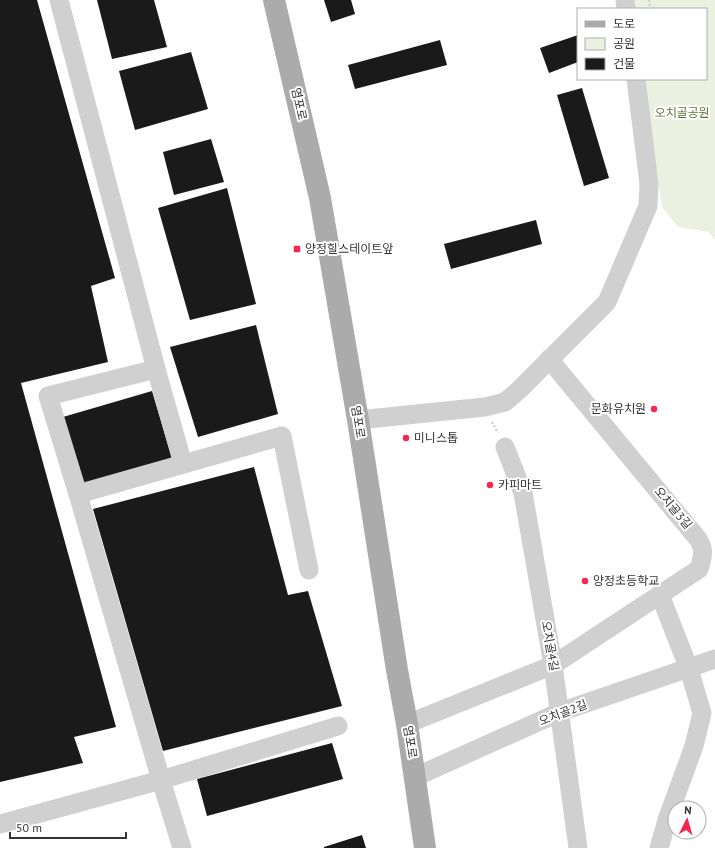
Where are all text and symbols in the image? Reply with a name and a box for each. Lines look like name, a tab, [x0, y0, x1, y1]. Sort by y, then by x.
legend	[577, 8, 707, 80]
text: 도로	[613, 16, 635, 31]
text: 공원	[613, 36, 635, 51]
text: 건물	[613, 56, 635, 71]
street label: 염포로	[288, 86, 311, 122]
park label: 오치골공원	[654, 105, 710, 120]
place label: 양정힐스테이트앞	[305, 241, 393, 256]
marker: 양정힐스테이트앞	[292, 244, 302, 254]
place label: 문화유치원	[591, 401, 646, 416]
street label: 염포로	[348, 404, 368, 439]
marker: 문화유치원	[649, 404, 659, 414]
place label: 미니스톱	[414, 430, 458, 445]
marker: 미니스톱	[401, 433, 411, 443]
place label: 카피마트	[498, 477, 542, 492]
marker: 카피마트	[485, 480, 495, 490]
street label: 오치골3길	[651, 483, 695, 532]
place label: 양정초등학교	[593, 573, 659, 588]
marker: 양정초등학교	[580, 576, 590, 586]
street label: 오치골4길	[539, 620, 562, 672]
street label: 오치골2길	[536, 696, 589, 729]
street label: 염포로	[400, 724, 420, 759]
north arrow	[667, 800, 707, 840]
text: N	[684, 803, 692, 817]
scale bar	[10, 814, 126, 840]
text: 50 m	[16, 820, 42, 835]

